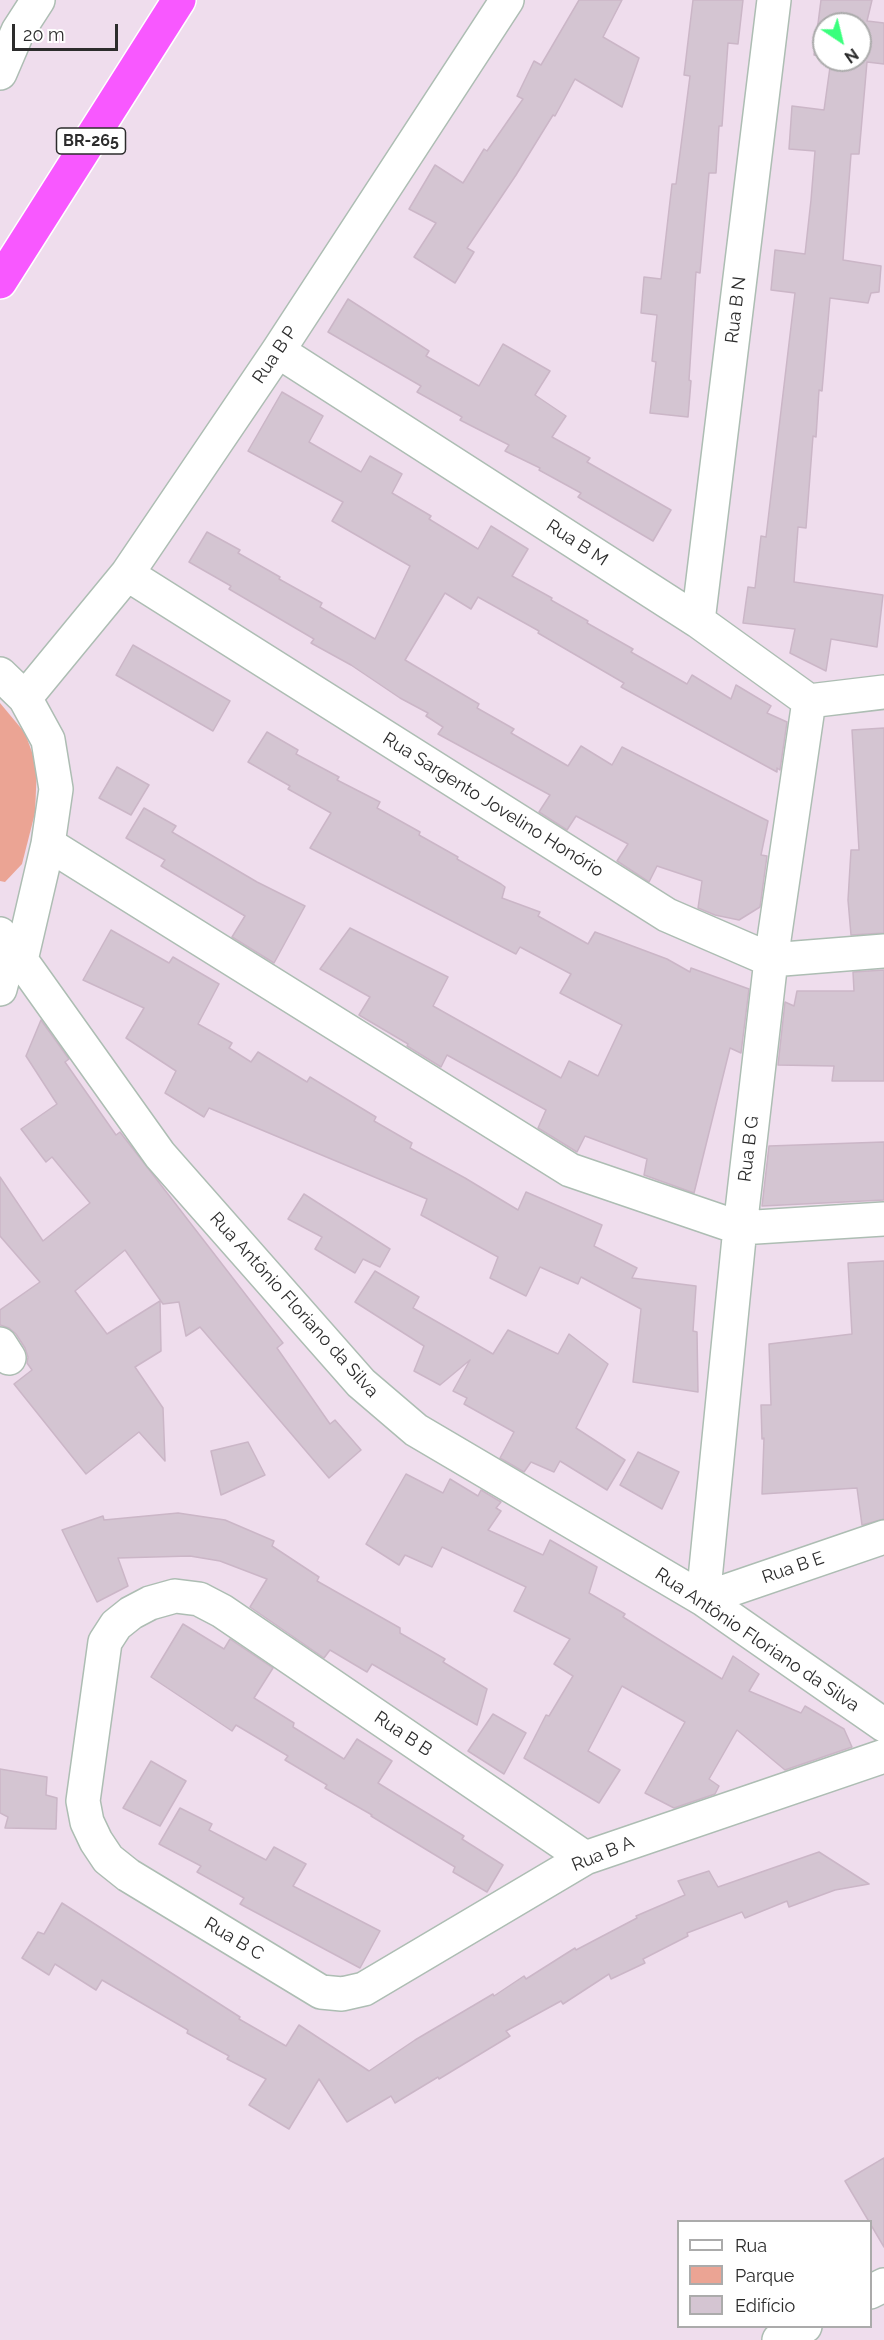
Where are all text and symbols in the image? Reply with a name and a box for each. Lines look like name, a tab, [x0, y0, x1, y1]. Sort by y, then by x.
scale bar	[15, 12, 122, 50]
north arrow	[812, 12, 872, 72]
text: 20 m	[23, 24, 65, 45]
text: N	[841, 44, 862, 67]
road number: BR-265	[56, 128, 125, 154]
street label: Rua B N	[721, 275, 751, 345]
street label: Rua B P	[248, 322, 302, 388]
street label: Rua B M	[542, 515, 612, 571]
street label: Rua Sargento Jovelino Honório	[379, 728, 607, 882]
street label: Rua B G	[734, 1115, 764, 1183]
street label: Rua Antônio Floriano da Silva	[205, 1208, 383, 1402]
street label: Rua B E	[759, 1547, 827, 1589]
street label: Rua Antônio Floriano da Silva	[651, 1563, 863, 1717]
street label: Rua B B	[370, 1707, 436, 1761]
street label: Rua B A	[569, 1832, 637, 1876]
street label: Rua B C	[200, 1913, 268, 1965]
legend	[677, 2220, 872, 2328]
text: Rua	[735, 2235, 767, 2256]
text: Parque	[735, 2265, 794, 2286]
text: Edifício	[735, 2295, 795, 2316]

